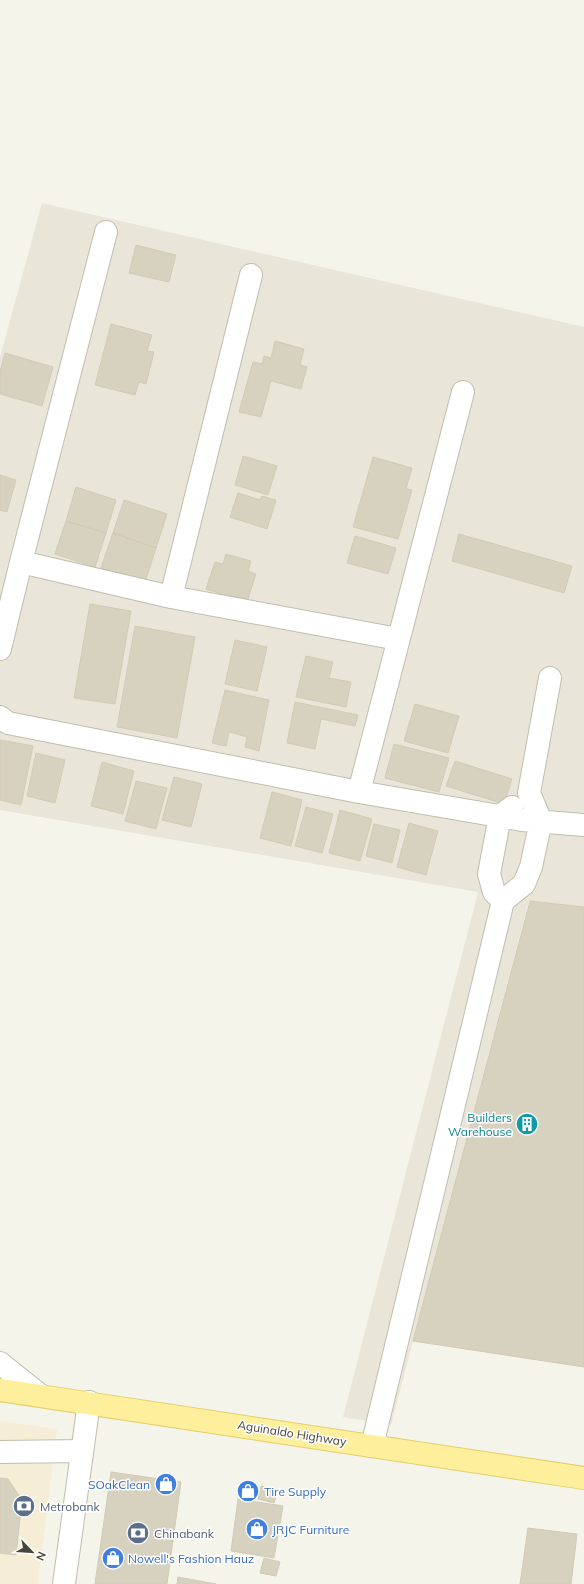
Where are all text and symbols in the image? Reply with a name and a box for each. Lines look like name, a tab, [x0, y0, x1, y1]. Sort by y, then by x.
place label: Builders Warehouse	[448, 1110, 512, 1139]
building icon: Builders Warehouse	[514, 1111, 540, 1137]
street label: Aguinaldo Highway	[236, 1417, 348, 1449]
shop icon: SOakClean	[153, 1471, 179, 1497]
place label: SOakClean	[88, 1477, 150, 1492]
shop icon: Tire Supply	[235, 1478, 261, 1504]
place label: Tire Supply	[264, 1484, 327, 1499]
bank icon: Metrobank	[11, 1493, 37, 1519]
place label: Metrobank	[40, 1499, 101, 1514]
shop icon: JRJC Furniture	[244, 1516, 270, 1542]
bank icon: Chinabank	[125, 1520, 151, 1546]
place label: JRJC Furniture	[272, 1522, 349, 1537]
place label: Chinabank	[154, 1526, 215, 1541]
north arrow	[12, 1532, 52, 1572]
shop icon: Nowell's Fashion Hauz	[100, 1545, 126, 1571]
text: N	[33, 1550, 49, 1563]
place label: Nowell's Fashion Hauz	[128, 1551, 254, 1566]

